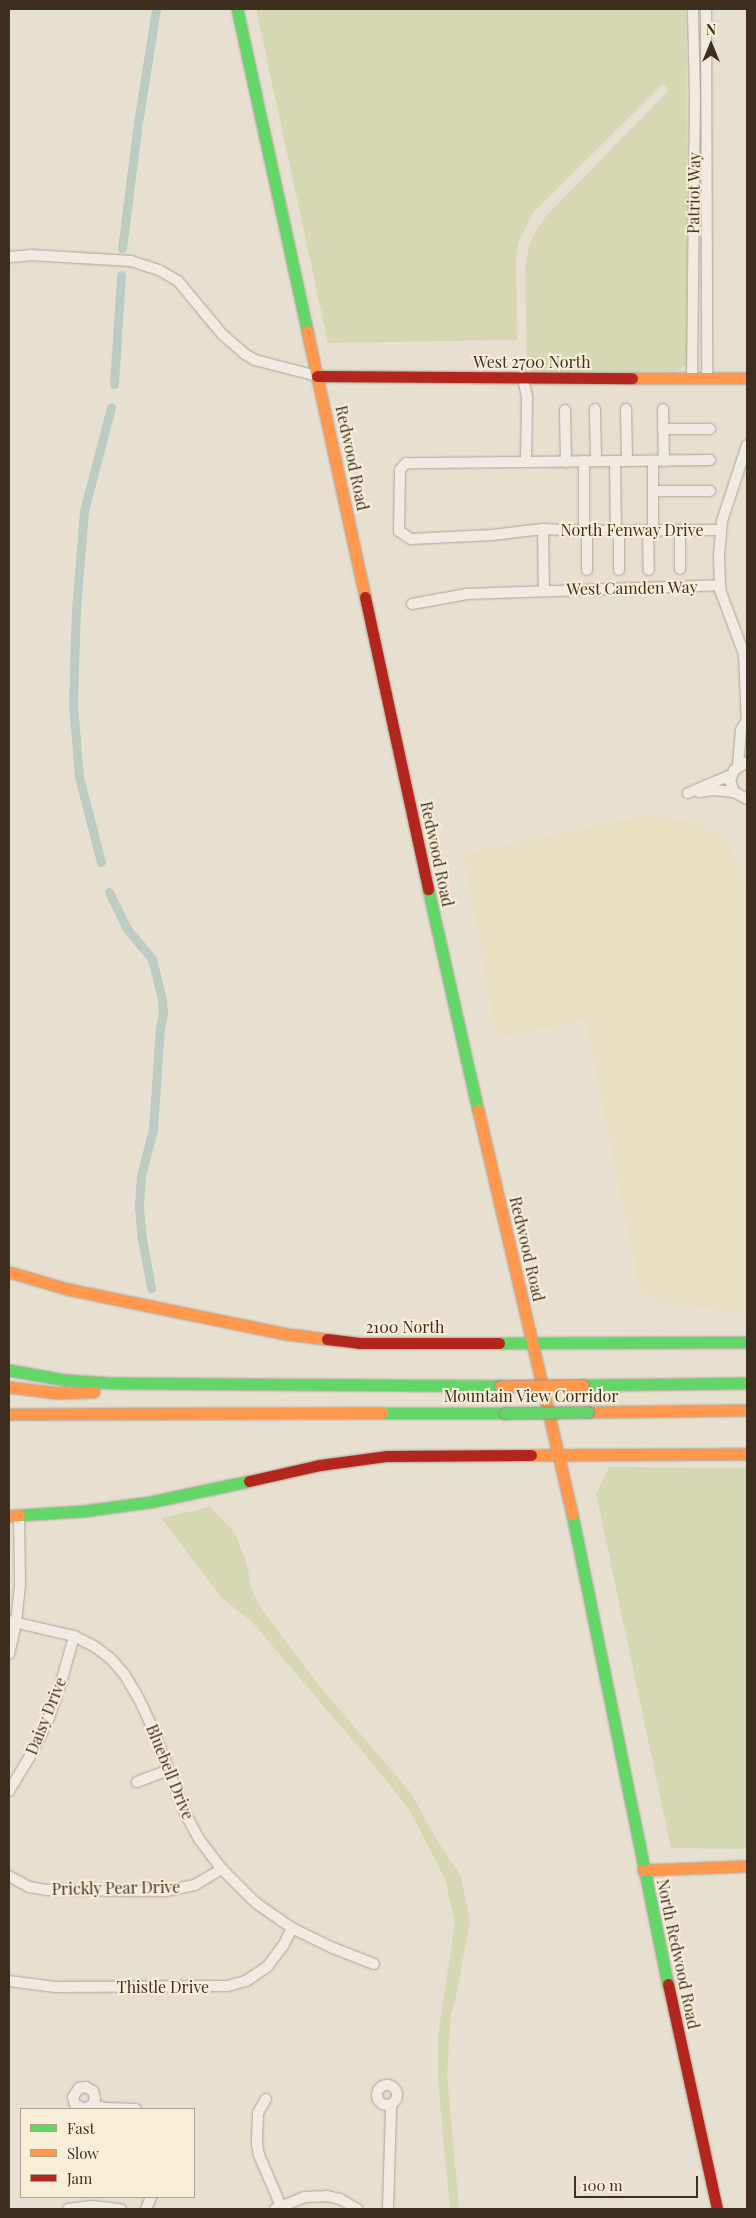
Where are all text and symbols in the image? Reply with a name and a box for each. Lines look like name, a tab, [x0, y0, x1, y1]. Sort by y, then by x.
north arrow	[686, 20, 736, 70]
text: N	[706, 20, 716, 39]
street label: Patriot Way	[684, 151, 704, 235]
street label: West 2700 North	[473, 352, 591, 372]
street label: Redwood Road	[331, 404, 373, 512]
street label: North Fenway Drive	[560, 520, 704, 540]
street label: West Camden Way	[566, 577, 698, 599]
street label: Redwood Road	[416, 800, 458, 908]
street label: Redwood Road	[506, 1195, 548, 1303]
street label: 2100 North	[366, 1317, 444, 1337]
street label: Mountain View Corridor	[443, 1386, 619, 1406]
street label: Daisy Drive	[22, 1674, 70, 1758]
street label: Bluebell Drive	[142, 1721, 198, 1823]
street label: Prickly Pear Drive	[51, 1877, 181, 1899]
street label: North Redwood Road	[653, 1877, 703, 2031]
street label: Thistle Drive	[117, 1977, 209, 1997]
legend	[20, 2108, 195, 2198]
text: Fast	[67, 2118, 95, 2138]
text: Slow	[67, 2143, 99, 2163]
scale bar	[576, 2166, 700, 2198]
text: Jam	[67, 2168, 92, 2188]
text: 100 m	[582, 2175, 623, 2195]

